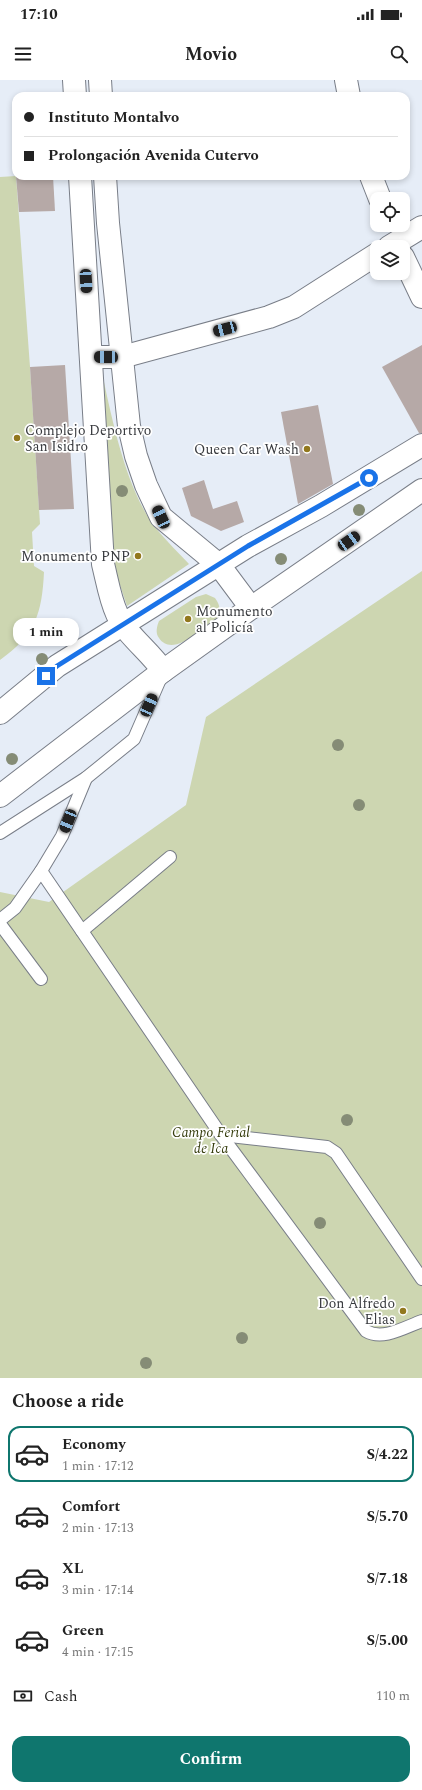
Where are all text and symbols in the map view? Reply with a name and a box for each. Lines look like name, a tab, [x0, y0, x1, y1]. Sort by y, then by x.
text: 17:10	[20, 3, 58, 26]
text: Movio	[185, 41, 237, 68]
icon: menu	[12, 43, 34, 65]
icon: search	[388, 43, 410, 65]
text: Instituto Montalvo	[48, 106, 179, 129]
text: Prolongación Avenida Cutervo	[48, 144, 259, 167]
map controls	[370, 192, 410, 280]
button: locate	[370, 192, 410, 232]
button: layers	[370, 240, 410, 280]
car	[79, 269, 93, 293]
car	[212, 320, 238, 338]
car	[94, 351, 118, 363]
place label: Complejo Deportivo San Isidro	[25, 420, 151, 457]
marker: Complejo Deportivo San Isidro	[12, 433, 22, 443]
place label: Queen Car Wash	[194, 439, 299, 460]
marker: Queen Car Wash	[302, 444, 312, 454]
route start	[360, 469, 378, 487]
car	[150, 504, 172, 530]
car	[336, 529, 362, 553]
place label: Monumento PNP	[21, 546, 130, 567]
marker: Monumento PNP	[133, 551, 143, 561]
place label: Monumento al Policía	[196, 601, 272, 638]
marker: Monumento al Policía	[183, 614, 193, 624]
callout: 1 min	[13, 618, 79, 646]
text: 1 min	[29, 622, 63, 642]
route end	[37, 667, 55, 685]
car	[139, 692, 159, 718]
car	[58, 808, 78, 834]
park label: Campo Ferial de Ica	[172, 1122, 250, 1159]
place label: Don Alfredo Elias	[318, 1293, 395, 1330]
marker: Don Alfredo Elias	[398, 1306, 408, 1316]
text: Choose a ride	[12, 1388, 124, 1415]
text: Economy	[62, 1433, 126, 1456]
icon: car	[14, 1436, 50, 1472]
text: S/4.22	[366, 1443, 408, 1466]
text: 1 min · 17:12	[62, 1456, 134, 1476]
text: Comfort	[62, 1495, 120, 1518]
icon: car	[14, 1498, 50, 1534]
text: S/5.70	[366, 1505, 408, 1528]
text: 2 min · 17:13	[62, 1518, 134, 1538]
text: XL	[62, 1557, 83, 1580]
icon: car	[14, 1560, 50, 1596]
text: S/7.18	[366, 1567, 408, 1590]
text: 3 min · 17:14	[62, 1580, 134, 1600]
text: Green	[62, 1619, 104, 1642]
icon: car	[14, 1622, 50, 1658]
text: S/5.00	[366, 1629, 408, 1652]
text: 4 min · 17:15	[62, 1642, 134, 1662]
icon: cash	[12, 1685, 34, 1707]
text: Cash	[44, 1685, 77, 1708]
text: 110 m	[376, 1686, 410, 1706]
button: Confirm	[12, 1736, 410, 1782]

